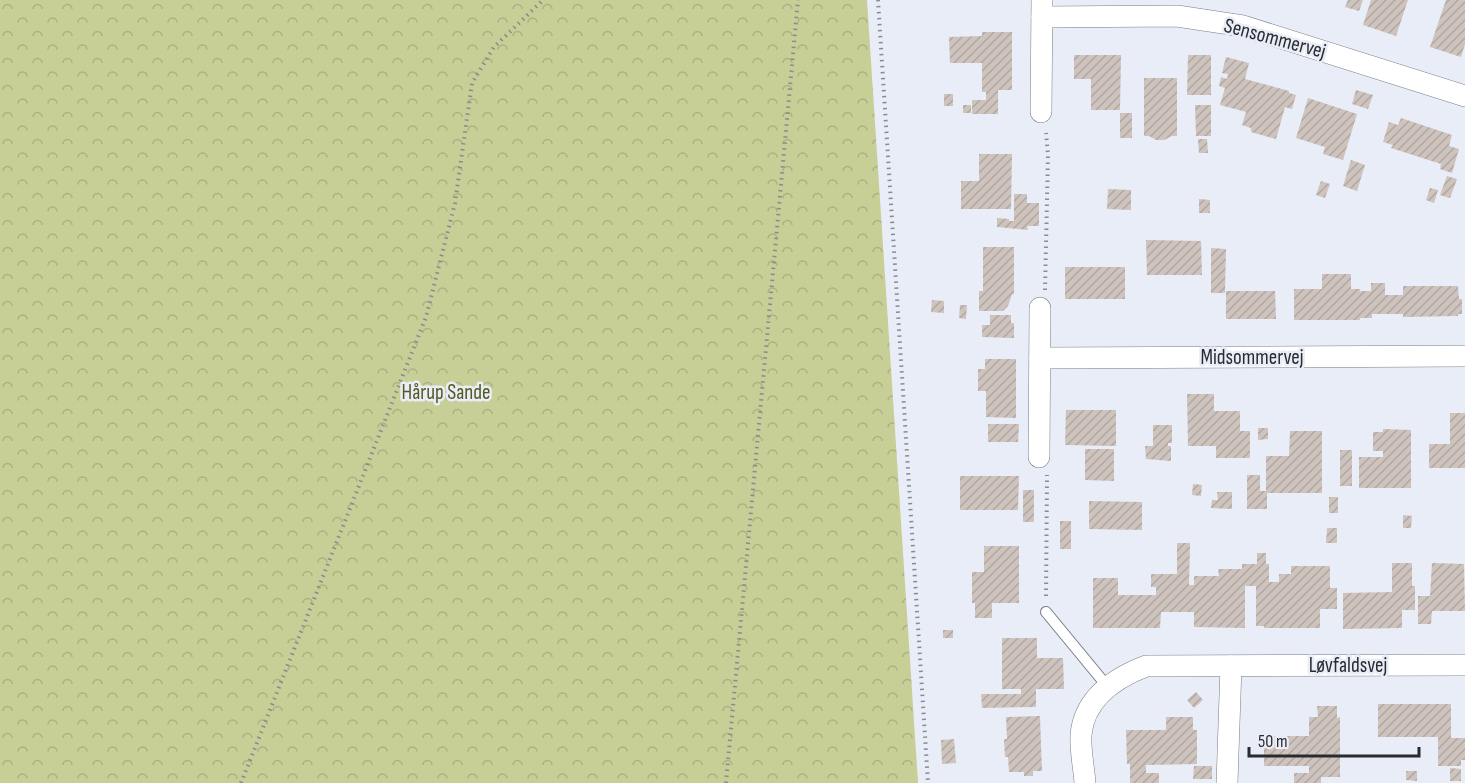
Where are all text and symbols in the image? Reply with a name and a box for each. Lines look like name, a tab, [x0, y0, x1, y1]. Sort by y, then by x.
street label: Sensommervej	[1221, 13, 1329, 64]
street label: Midsommervej	[1200, 345, 1304, 370]
park label: Hårup Sande	[402, 380, 490, 405]
street label: Løvfaldsvej	[1309, 653, 1387, 678]
scale bar	[1249, 720, 1418, 758]
text: 50 m	[1258, 731, 1288, 752]

